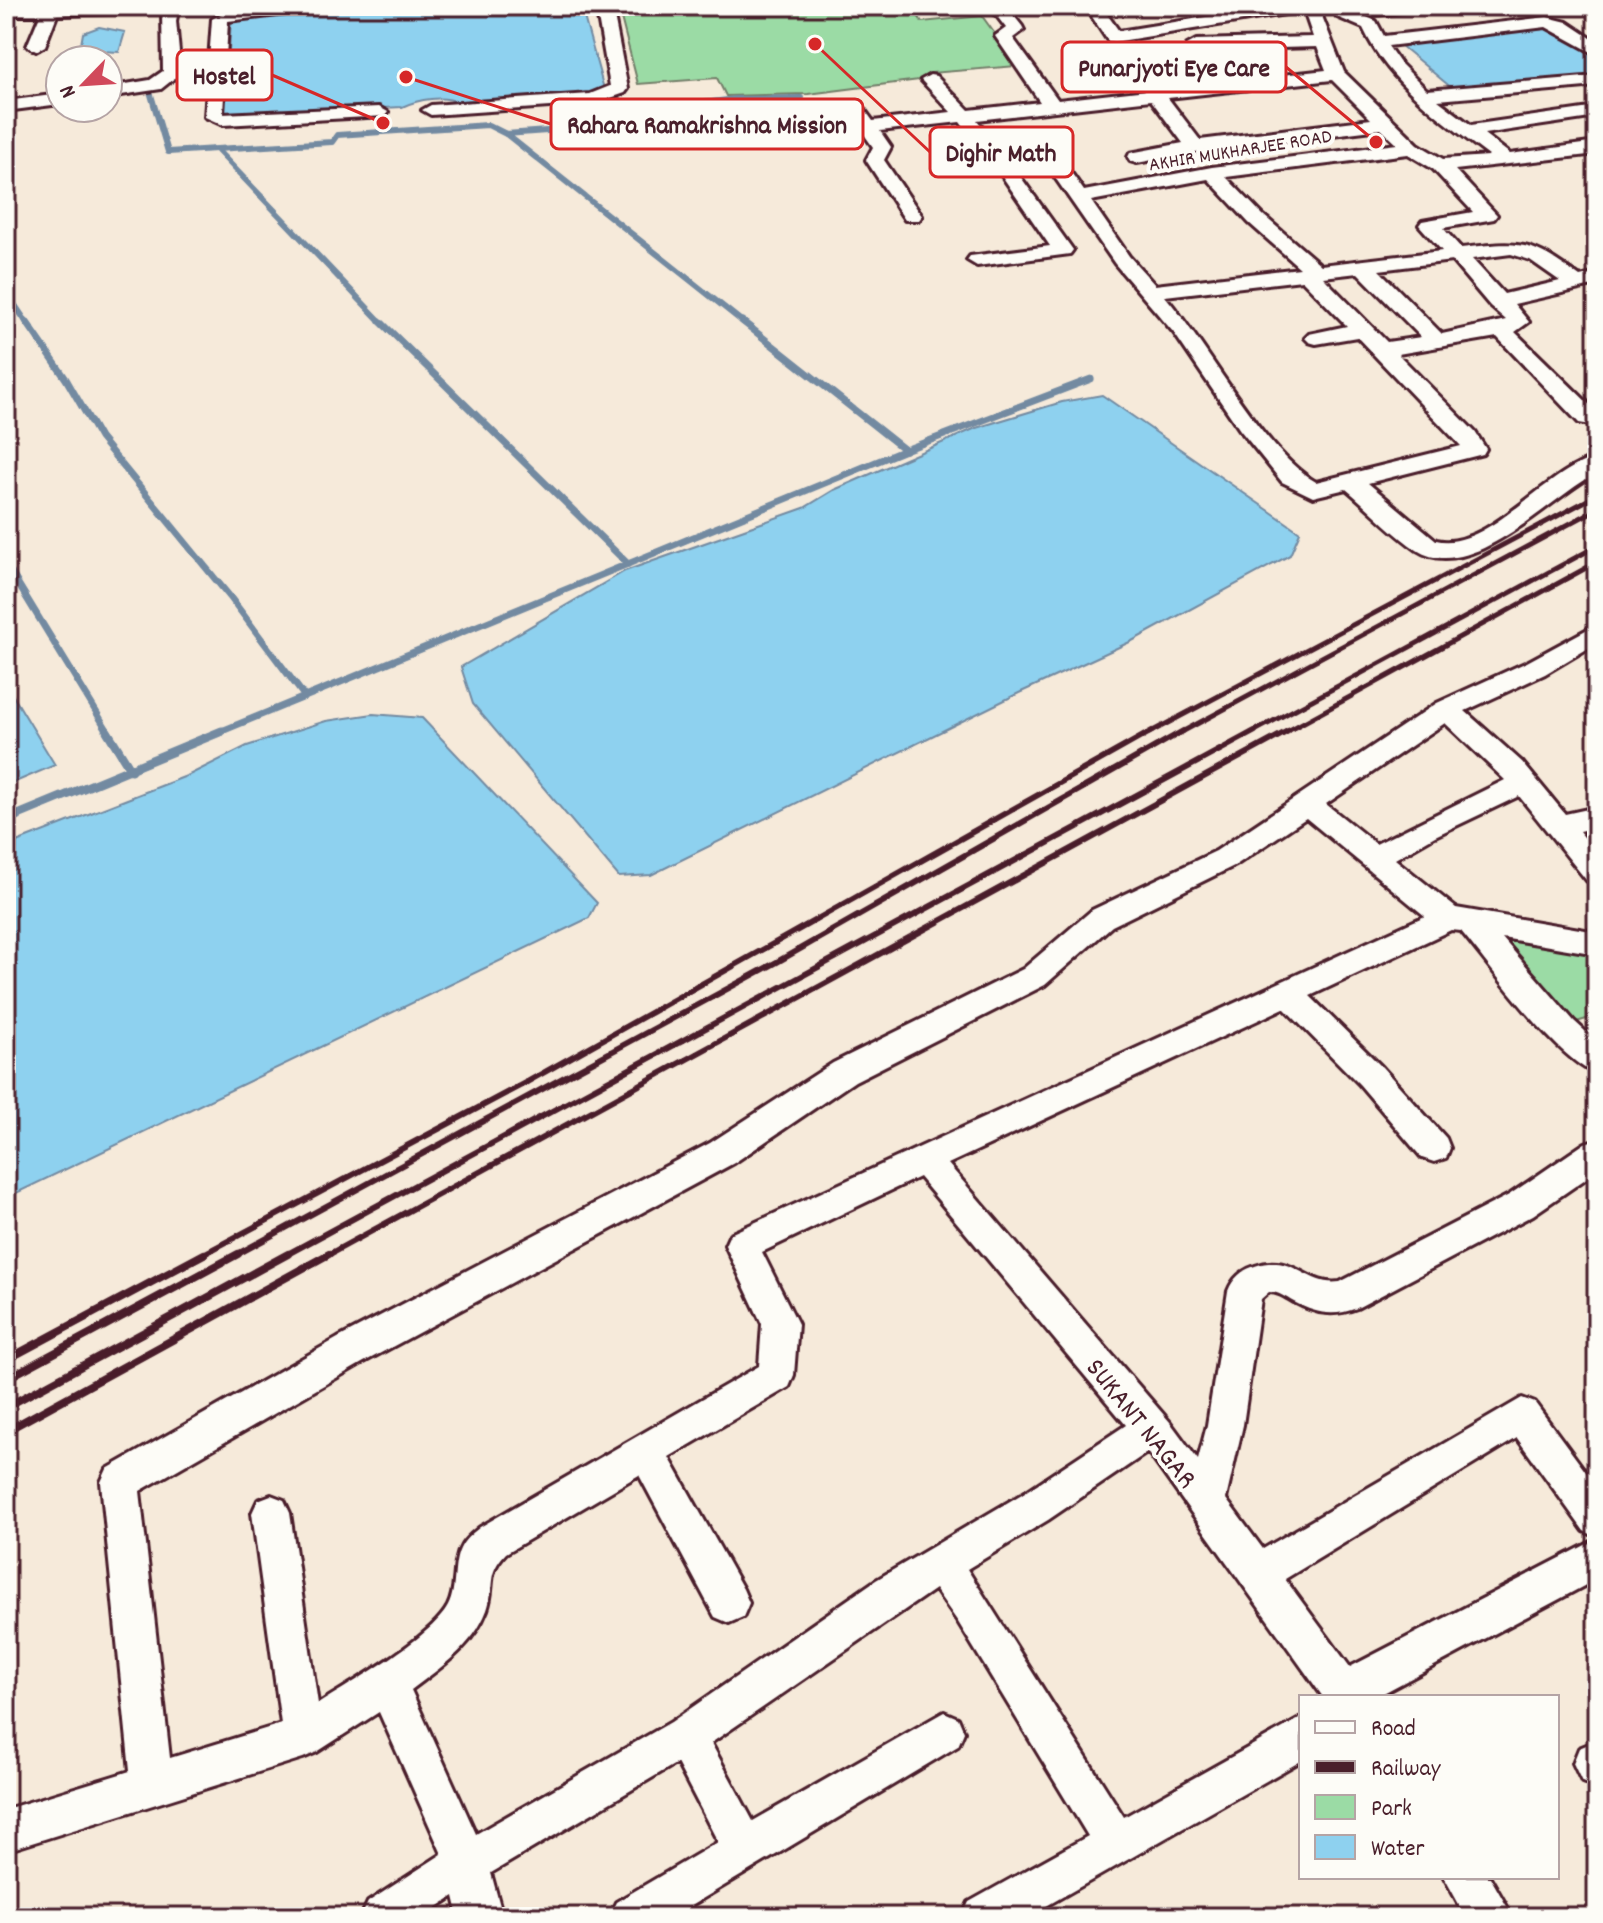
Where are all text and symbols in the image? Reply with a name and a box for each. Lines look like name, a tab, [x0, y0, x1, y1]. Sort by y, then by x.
callout: Punarjyoti Eye Care	[1062, 42, 1286, 92]
north arrow	[44, 44, 124, 124]
callout: Hostel	[177, 50, 272, 100]
text: Punarjyoti Eye Care	[1078, 52, 1270, 89]
text: Hostel	[192, 60, 256, 97]
text: N	[53, 79, 85, 102]
callout: Rahara Ramakrishna Mission	[551, 99, 863, 149]
text: Rahara Ramakrishna Mission	[567, 109, 847, 146]
street label: AKHIR MUKHARJEE ROAD	[1147, 124, 1334, 180]
callout: Dighir Math	[930, 127, 1073, 177]
text: Dighir Math	[946, 137, 1056, 174]
street label: SUKANT NAGAR	[1074, 1351, 1204, 1499]
legend	[1299, 1695, 1559, 1879]
text: Road	[1371, 1713, 1416, 1747]
text: Railway	[1371, 1753, 1442, 1787]
text: Park	[1371, 1793, 1412, 1827]
text: Water	[1371, 1833, 1424, 1867]

